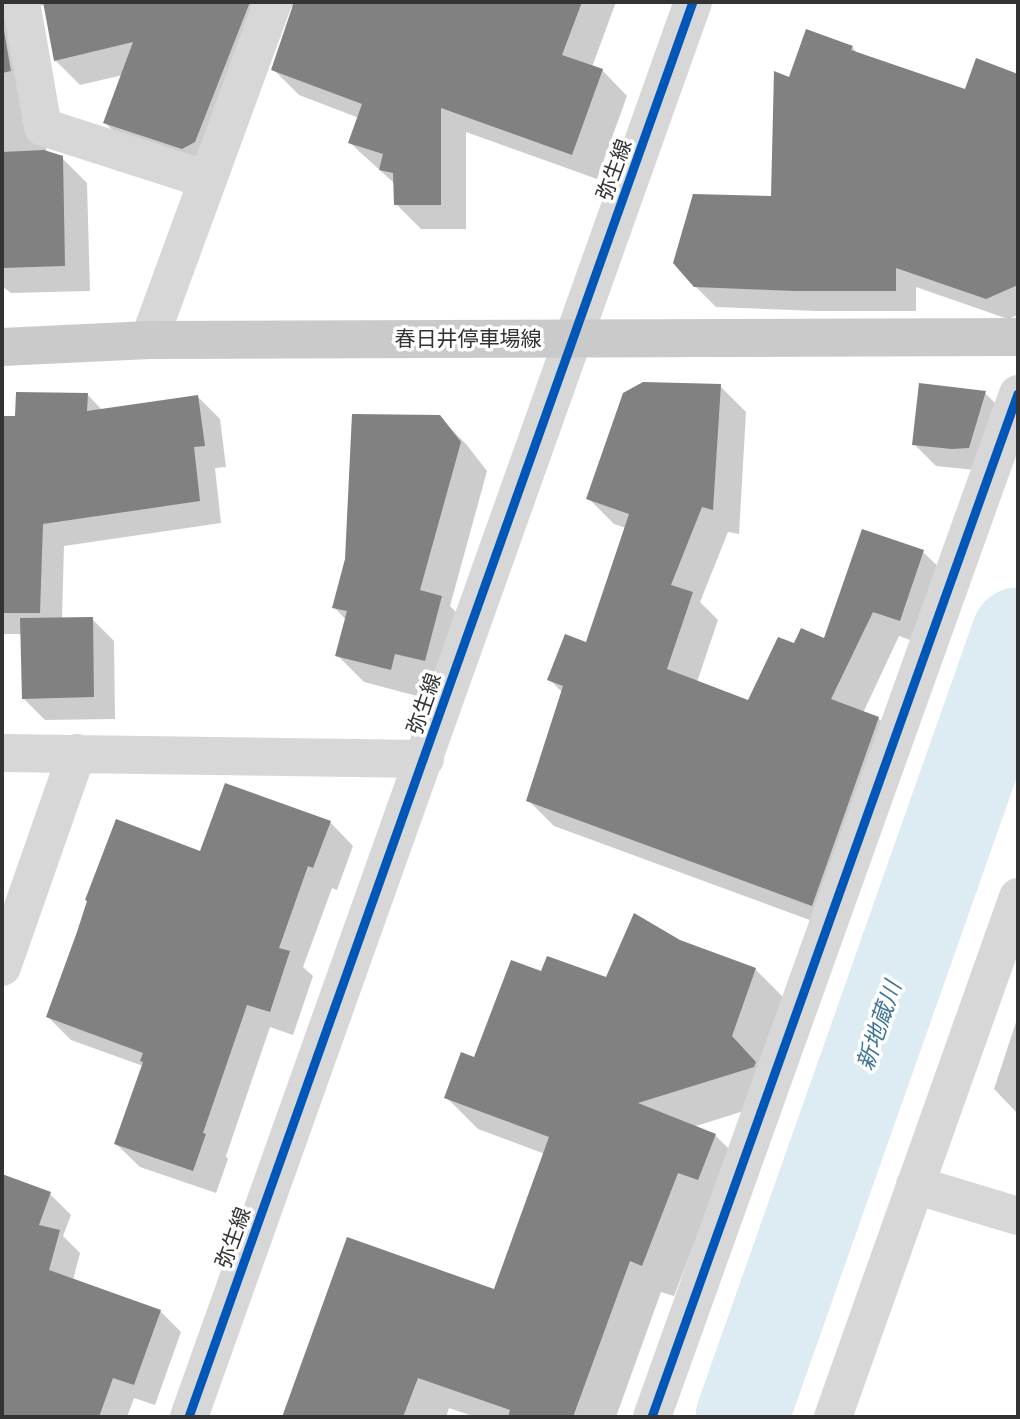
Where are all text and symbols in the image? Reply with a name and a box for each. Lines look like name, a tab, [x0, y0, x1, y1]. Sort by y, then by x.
street label: 弥生線	[592, 136, 638, 204]
street label: 春日井停車場線	[395, 327, 541, 353]
street label: 弥生線	[403, 670, 447, 738]
water label: 新地蔵川	[852, 978, 908, 1074]
street label: 弥生線	[211, 1204, 257, 1272]

